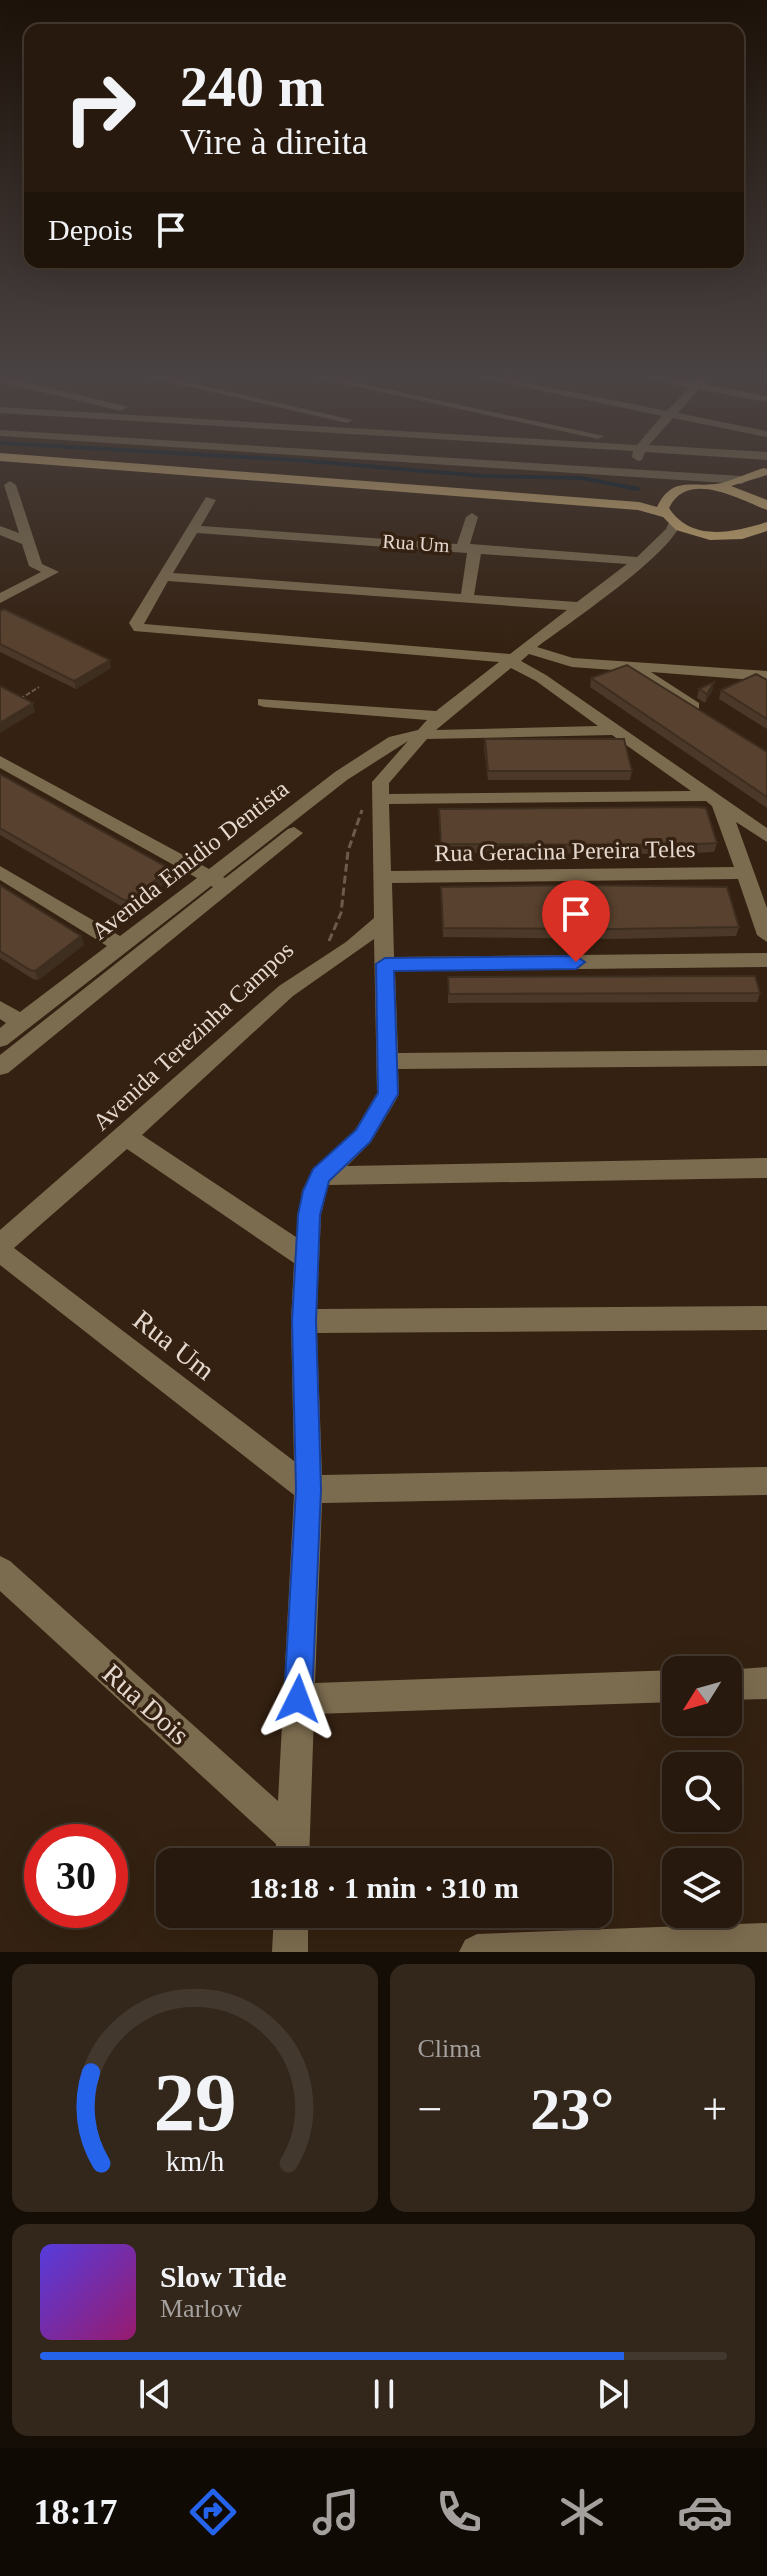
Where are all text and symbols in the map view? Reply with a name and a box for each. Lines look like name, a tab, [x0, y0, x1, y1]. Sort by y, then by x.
icon: right	[48, 56, 152, 160]
text: 240 m	[180, 56, 325, 118]
text: Vire à direita	[180, 122, 368, 162]
icon: arrive	[149, 208, 193, 252]
text: Depois	[48, 213, 133, 246]
street label: Rua Um	[382, 530, 451, 556]
street label: Avenida Emidio Dentista	[87, 775, 294, 945]
street label: Rua Geracina Pereira Teles	[434, 836, 696, 866]
pin	[542, 880, 610, 962]
icon: arrive	[554, 892, 598, 936]
street label: Avenida Terezinha Campos	[88, 936, 298, 1136]
street label: Rua Um	[127, 1304, 221, 1386]
north arrow	[662, 1656, 742, 1736]
map controls	[662, 1656, 742, 1928]
street label: Rua Dois	[97, 1657, 195, 1751]
position arrow	[256, 1657, 340, 1741]
button: search	[662, 1752, 742, 1832]
speed limit sign: 30	[24, 1824, 128, 1928]
button: layers	[662, 1848, 742, 1928]
text: 18:18 · 1 min · 310 m	[249, 1871, 519, 1904]
text: Clima	[418, 2034, 481, 2063]
text: 29	[153, 2056, 236, 2148]
text: 23°	[530, 2076, 614, 2142]
text: −	[418, 2085, 442, 2134]
text: +	[702, 2085, 727, 2134]
text: km/h	[165, 2146, 224, 2177]
text: Slow Tide	[160, 2260, 286, 2293]
text: Marlow	[160, 2294, 242, 2323]
icon: previous	[133, 2372, 177, 2416]
icon: pause	[362, 2372, 406, 2416]
icon: next	[591, 2372, 635, 2416]
icon: directions	[185, 2484, 241, 2540]
icon: music	[308, 2484, 364, 2540]
icon: phone	[431, 2484, 487, 2540]
icon: climate	[554, 2484, 610, 2540]
icon: car	[677, 2484, 733, 2540]
text: 18:17	[34, 2492, 118, 2532]

